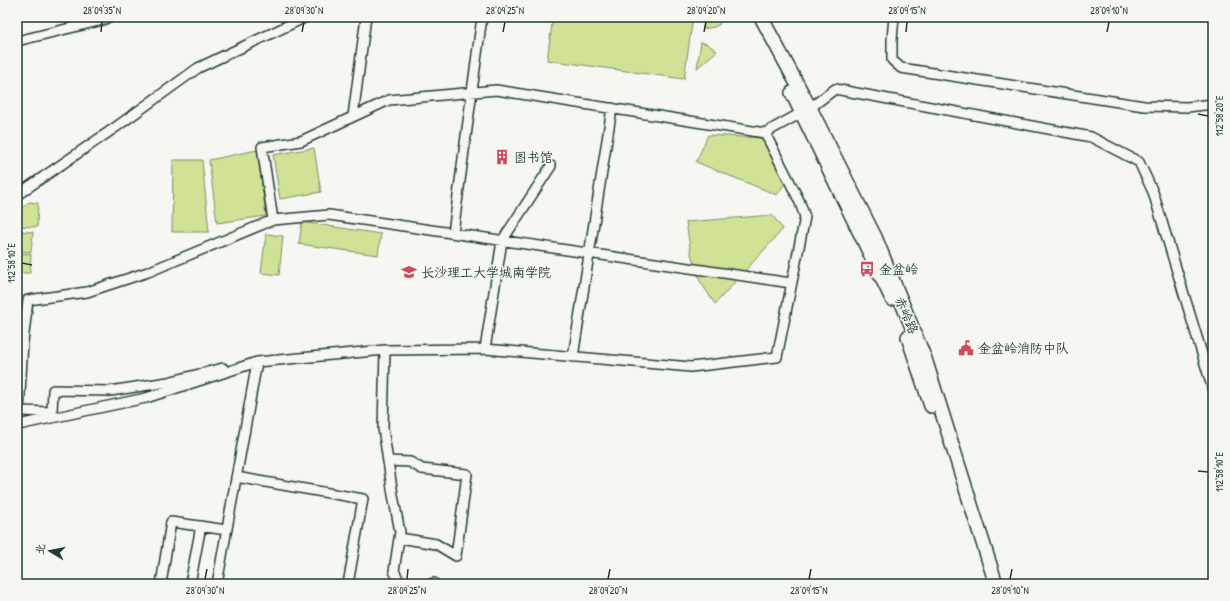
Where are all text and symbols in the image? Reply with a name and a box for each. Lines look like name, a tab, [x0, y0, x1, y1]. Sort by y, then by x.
text: 28°09'35"N	[83, 4, 121, 17]
text: 28°09'30"N	[285, 4, 323, 17]
text: 28°09'25"N	[486, 4, 524, 17]
text: 28°09'20"N	[687, 4, 725, 17]
text: 28°09'15"N	[888, 4, 926, 17]
text: 28°09'10"N	[1090, 4, 1128, 17]
text: 112°58'20"E	[1213, 95, 1226, 137]
building icon: 图书馆	[493, 148, 511, 166]
place label: 图书馆	[514, 148, 553, 166]
text: 112°58'10"E	[5, 242, 18, 283]
bus stop icon: 金盆岭	[858, 260, 876, 278]
place label: 金盆岭	[879, 260, 918, 278]
school or university icon: 长沙理工大学城南学院	[400, 263, 418, 281]
place label: 长沙理工大学城南学院	[421, 263, 551, 281]
street label: 赤岭路	[891, 294, 923, 336]
public building icon: 金盆岭消防中队	[957, 339, 975, 357]
place label: 金盆岭消防中队	[978, 339, 1069, 357]
text: 112°58'10"E	[1213, 451, 1226, 492]
north arrow	[30, 531, 70, 571]
text: 北	[32, 543, 48, 556]
text: 28°09'30"N	[186, 584, 224, 597]
text: 28°09'25"N	[388, 584, 426, 597]
text: 28°09'20"N	[589, 584, 627, 597]
text: 28°09'15"N	[790, 584, 828, 597]
text: 28°09'10"N	[991, 584, 1029, 597]

